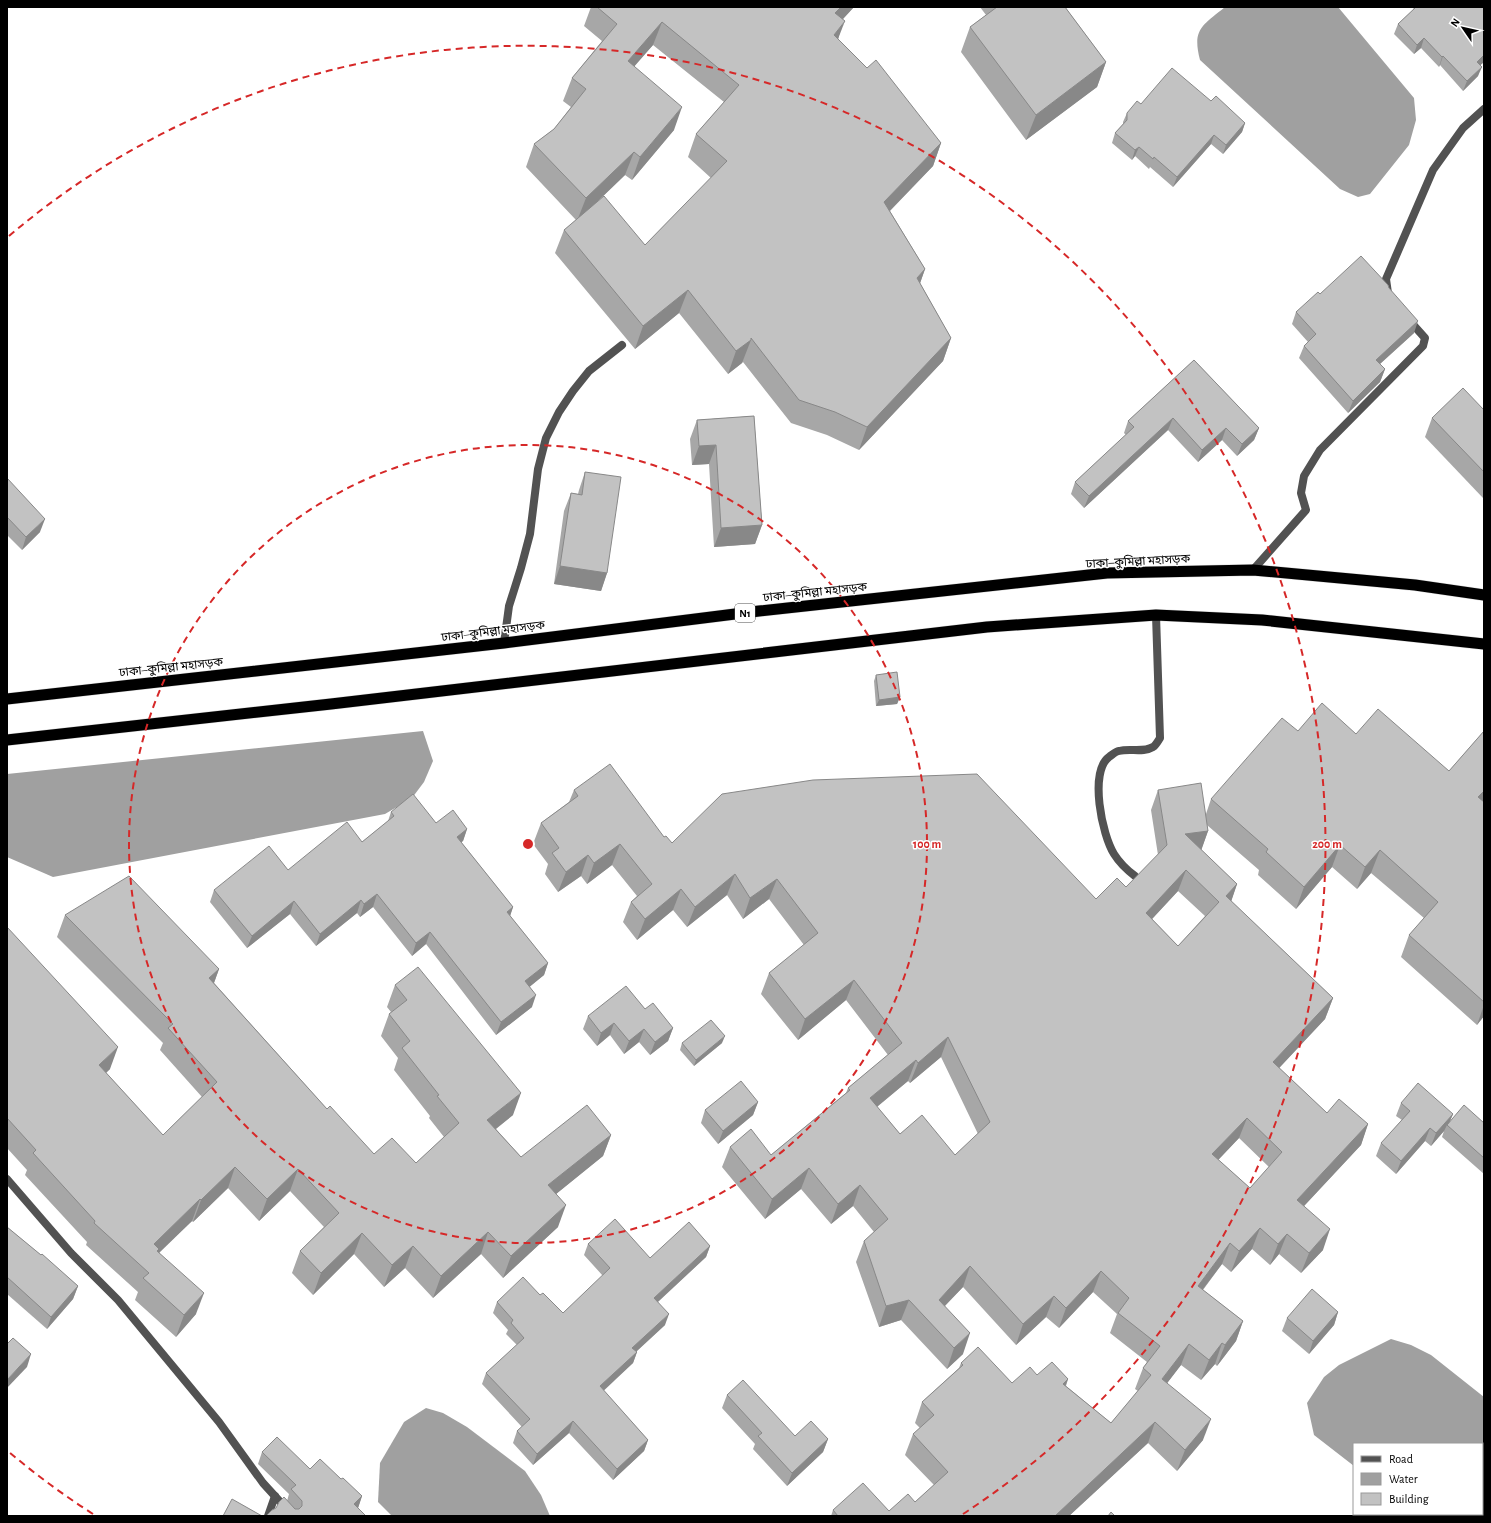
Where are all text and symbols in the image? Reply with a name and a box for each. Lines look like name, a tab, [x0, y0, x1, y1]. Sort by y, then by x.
north arrow	[1443, 8, 1483, 48]
text: N	[1448, 16, 1462, 29]
street label: ঢাকা–কুমিল্লা মহাসড়ক	[1084, 550, 1191, 572]
street label: ঢাকা–কুমিল্লা মহাসড়ক	[761, 579, 868, 606]
road number: N1	[735, 604, 755, 622]
street label: ঢাকা–কুমিল্লা মহাসড়ক	[439, 617, 546, 645]
street label: ঢাকা–কুমিল্লা মহাসড়ক	[117, 654, 224, 681]
centre of rings	[521, 837, 535, 851]
text: 100 m	[913, 838, 941, 850]
text: 200 m	[1312, 838, 1342, 850]
legend	[1353, 1443, 1483, 1515]
text: Road	[1389, 1453, 1413, 1465]
text: Water	[1389, 1473, 1418, 1485]
text: Building	[1389, 1493, 1429, 1505]

